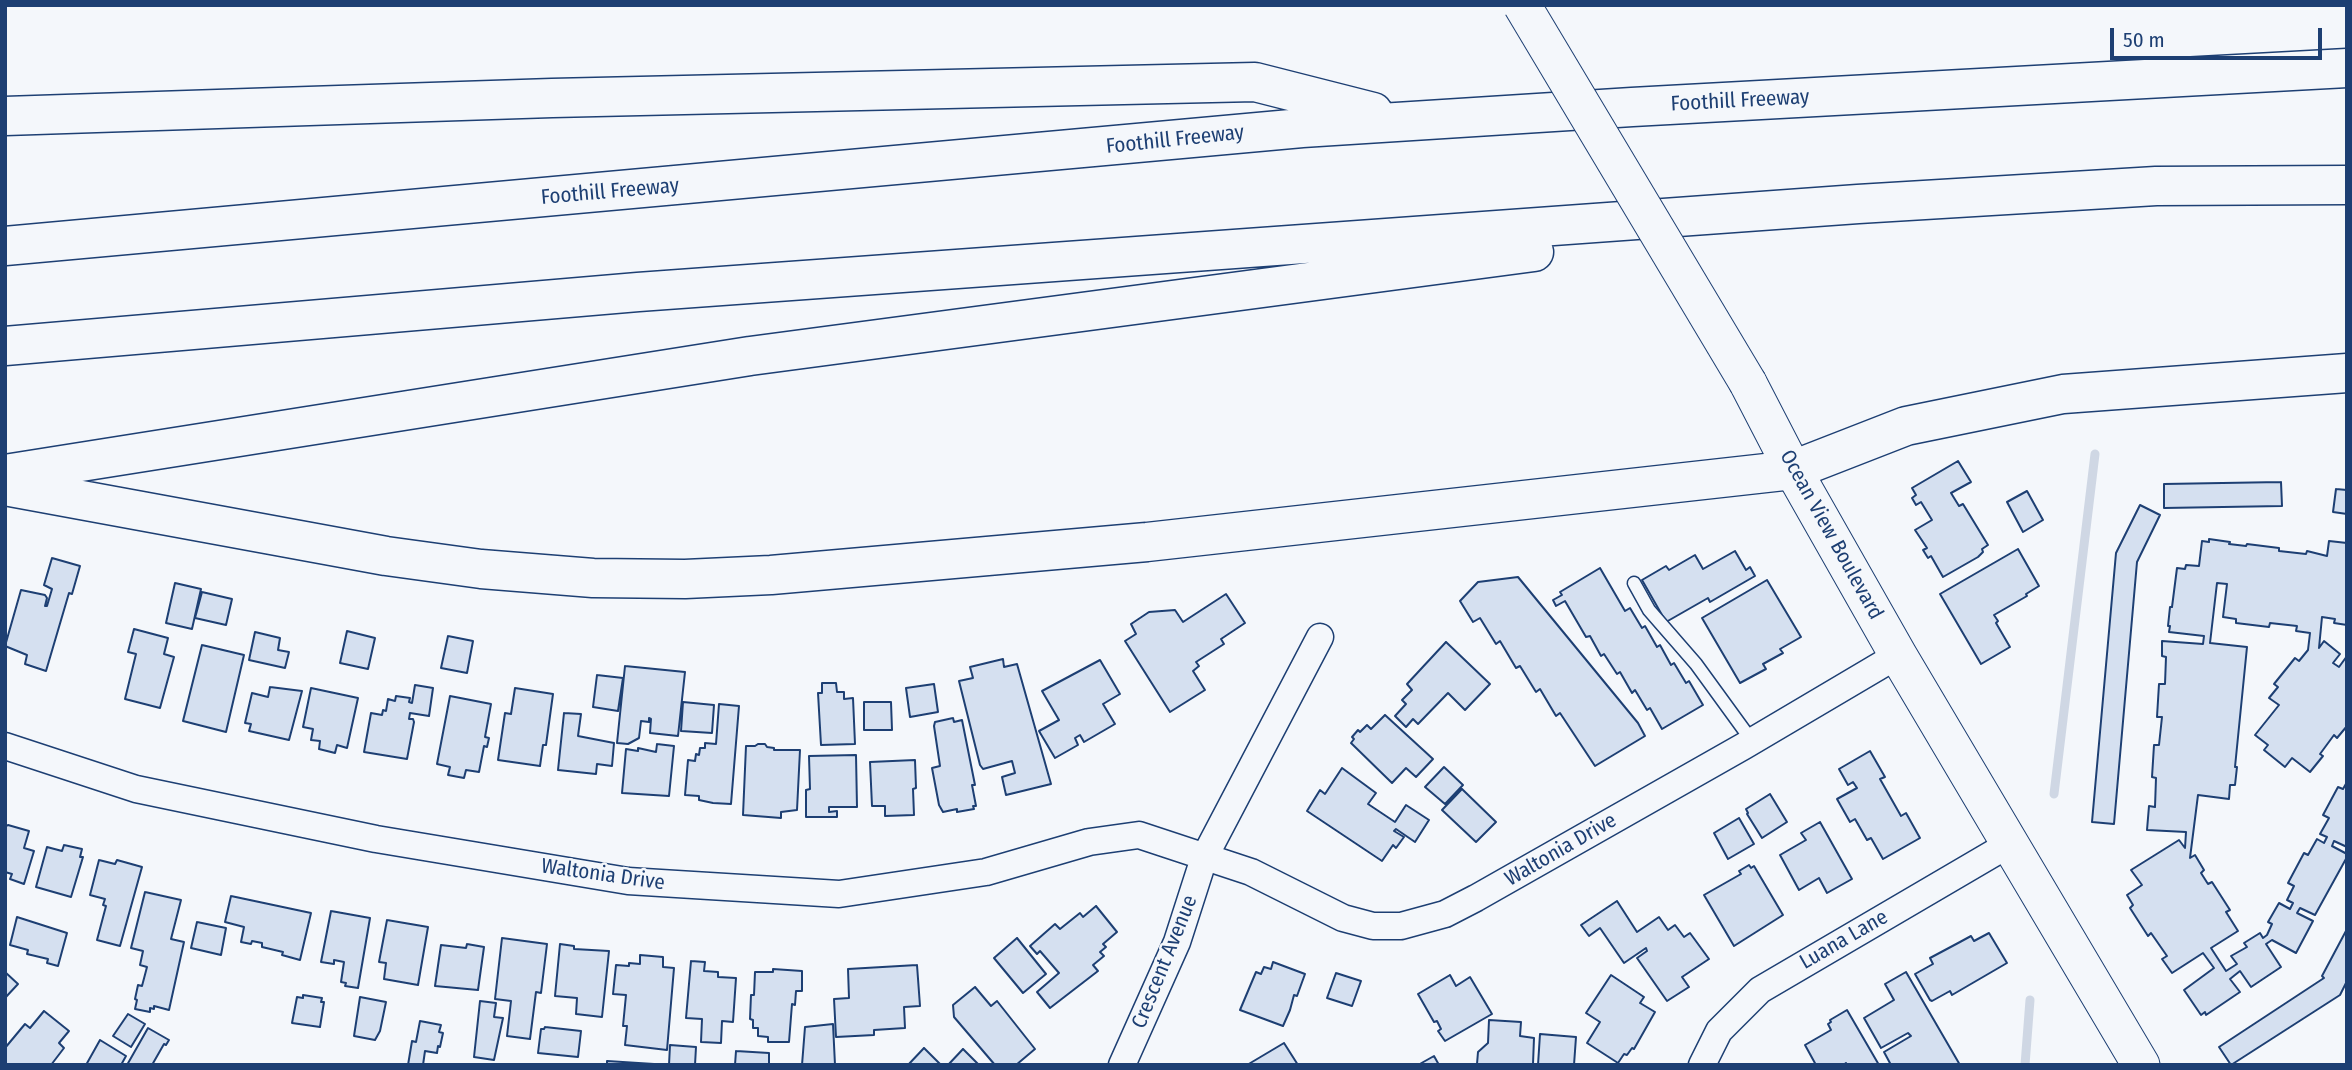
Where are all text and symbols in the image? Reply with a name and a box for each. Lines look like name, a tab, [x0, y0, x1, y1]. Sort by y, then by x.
scale bar	[2114, 14, 2326, 58]
text: 50 m	[2123, 27, 2165, 53]
street label: Foothill Freeway	[1670, 85, 1810, 117]
street label: Foothill Freeway	[1105, 120, 1245, 160]
street label: Foothill Freeway	[540, 173, 680, 211]
street label: Ocean View Boulevard	[1774, 446, 1888, 624]
street label: Waltonia Drive	[1501, 808, 1621, 892]
street label: Waltonia Drive	[540, 854, 666, 896]
street label: Crescent Avenue	[1127, 892, 1203, 1032]
street label: Luana Lane	[1796, 905, 1892, 975]

